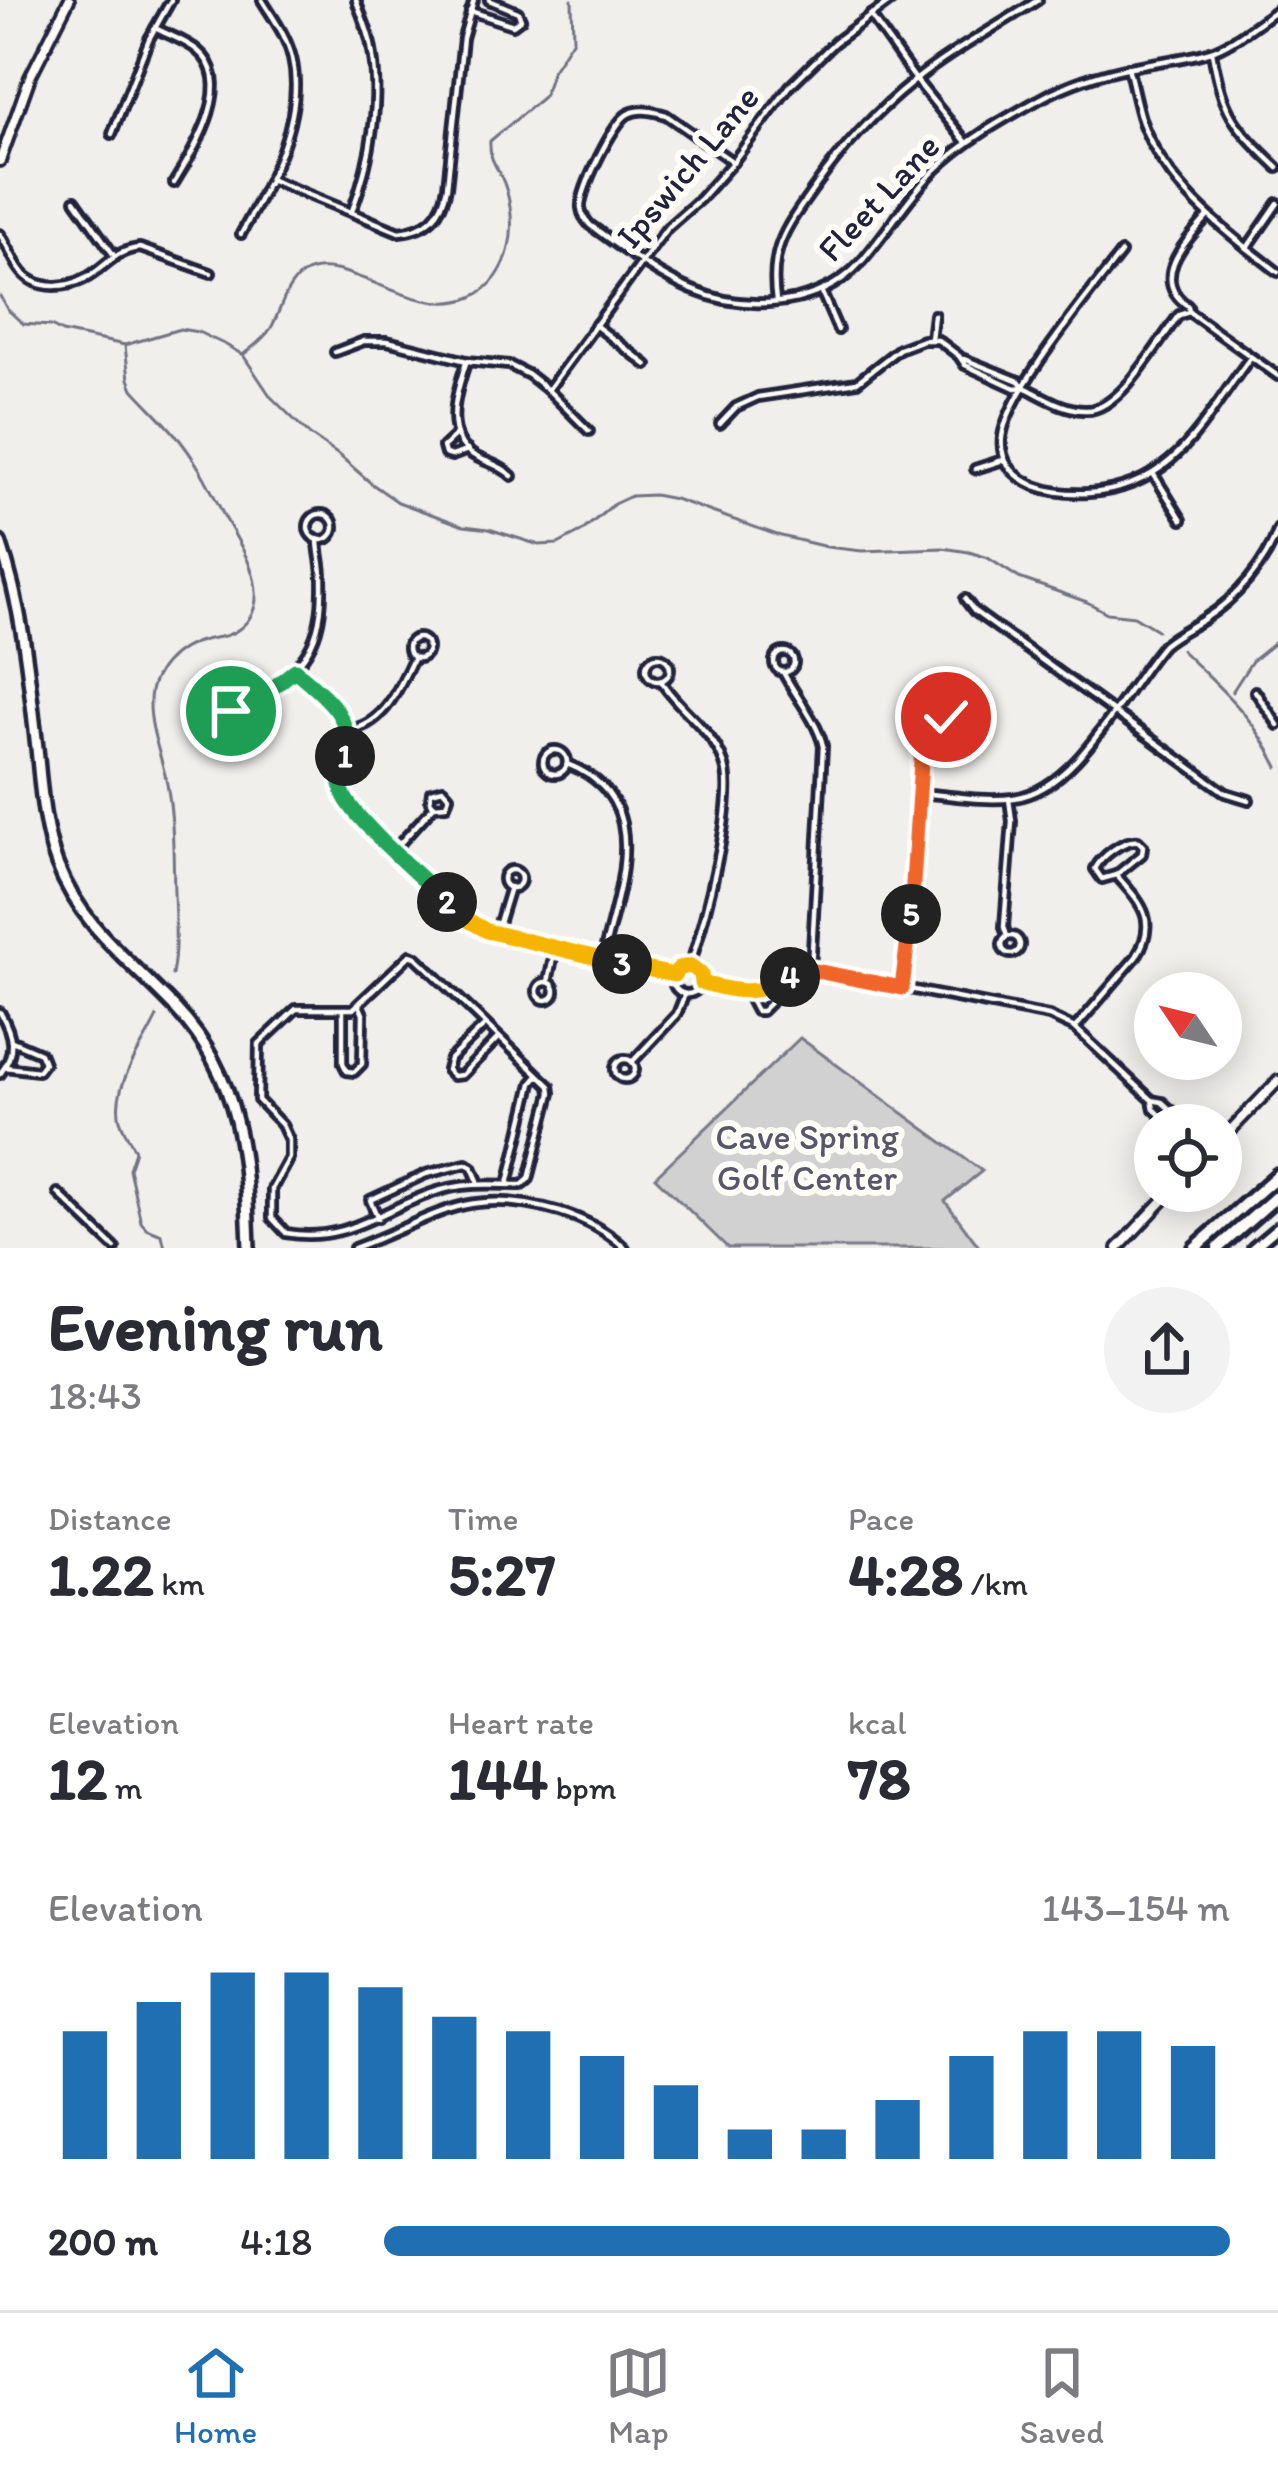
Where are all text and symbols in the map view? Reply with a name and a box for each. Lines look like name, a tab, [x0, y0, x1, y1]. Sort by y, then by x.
street label: Ipswich Lane	[607, 76, 768, 256]
street label: Fleet Lane	[808, 125, 948, 270]
pin	[180, 660, 282, 762]
pin	[895, 666, 997, 768]
icon: arrive	[198, 678, 264, 744]
icon: check	[913, 684, 979, 750]
pin: 1	[315, 726, 375, 786]
text: 1	[337, 736, 353, 775]
pin: 2	[417, 872, 477, 932]
text: 2	[438, 882, 456, 921]
pin: 5	[881, 884, 941, 944]
text: 5	[902, 894, 920, 933]
pin: 3	[592, 934, 652, 994]
text: 3	[613, 944, 631, 983]
pin: 4	[760, 947, 820, 1007]
text: 4	[780, 957, 800, 996]
north arrow	[1134, 972, 1242, 1080]
map controls	[1134, 972, 1242, 1212]
button: locate	[1134, 1104, 1242, 1212]
park label: Cave Spring Golf Center	[715, 1115, 900, 1199]
text: Evening run	[48, 1287, 383, 1367]
button: share	[1104, 1287, 1230, 1413]
text: 18:43	[48, 1372, 142, 1419]
text: Distance	[48, 1499, 172, 1538]
text: Time	[448, 1499, 518, 1538]
text: Pace	[848, 1499, 914, 1538]
text: 1.22	[48, 1538, 154, 1610]
text: 5:27	[448, 1538, 556, 1610]
text: 4:28	[848, 1538, 963, 1610]
text: km	[154, 1564, 205, 1603]
text: /km	[963, 1564, 1028, 1603]
text: Elevation	[48, 1703, 179, 1742]
text: Heart rate	[448, 1703, 594, 1742]
text: kcal	[848, 1703, 907, 1742]
text: 12	[48, 1742, 107, 1814]
text: 144	[448, 1742, 548, 1814]
text: 78	[848, 1742, 911, 1814]
text: m	[107, 1768, 143, 1807]
text: bpm	[548, 1768, 617, 1807]
text: Elevation	[48, 1884, 203, 1931]
text: 143–154 m	[1042, 1884, 1230, 1931]
text: 200 m	[48, 2218, 158, 2265]
text: 4:18	[240, 2218, 312, 2265]
tab: Home	[174, 2340, 257, 2451]
tab: Map	[605, 2340, 671, 2451]
tab: Saved	[1020, 2340, 1104, 2451]

